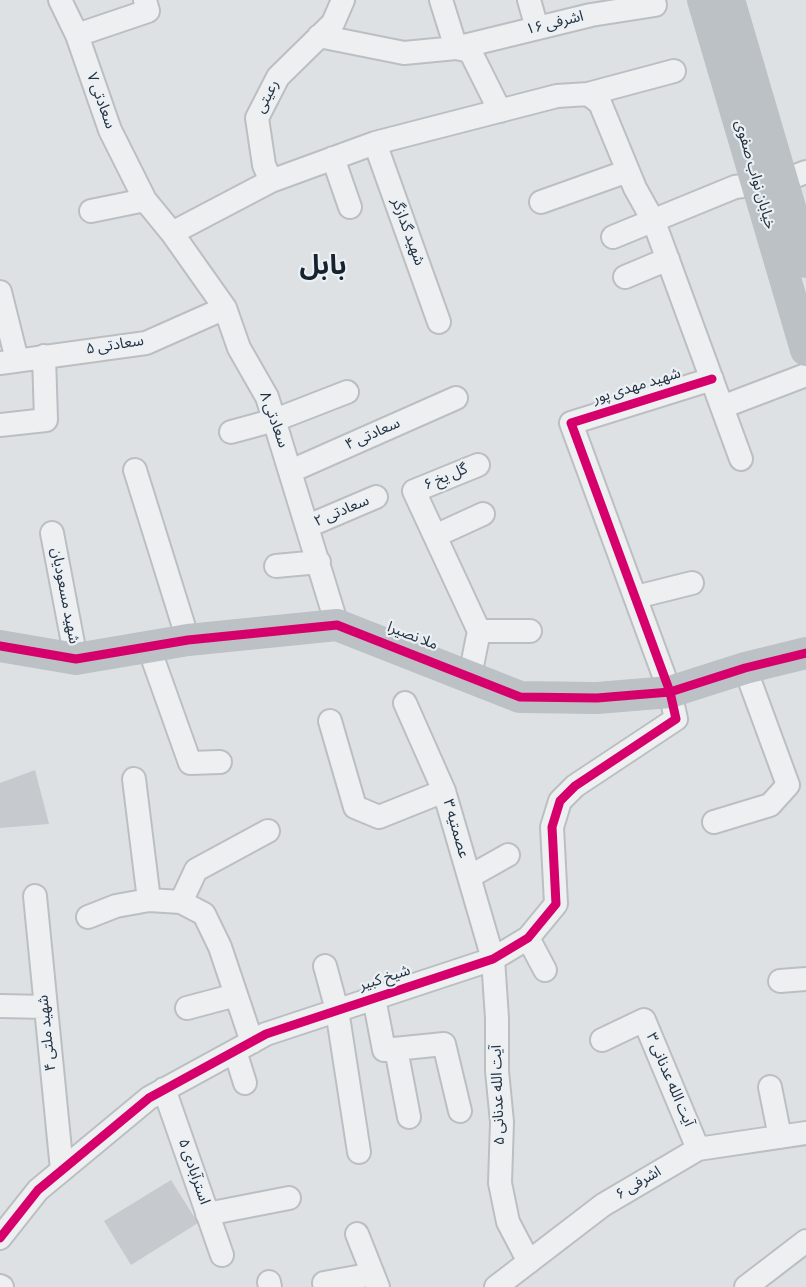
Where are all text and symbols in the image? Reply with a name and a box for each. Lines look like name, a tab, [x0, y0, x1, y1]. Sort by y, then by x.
street label: اشرفی ۱۶	[524, 8, 586, 40]
street label: سعادتی ۷	[82, 71, 118, 131]
street label: رعیتی	[252, 77, 284, 117]
street label: خیابان نواب صفوی	[730, 118, 778, 232]
street label: شهید گدازگر	[386, 196, 428, 268]
district label: بابل	[299, 252, 347, 284]
street label: سعادتی ۵	[85, 333, 145, 359]
street label: شهید مهدی پور	[591, 365, 683, 409]
street label: سعادتی ۸	[255, 390, 291, 450]
street label: سعادتی ۴	[343, 415, 403, 455]
street label: گل یخ ۶	[421, 461, 471, 495]
street label: سعادتی ۲	[312, 492, 372, 532]
street label: شهید مسعودیان	[46, 546, 82, 646]
street label: ملا نصیرا	[384, 619, 440, 655]
street label: عصمتیه ۳	[438, 797, 472, 861]
street label: شیخ کبیر	[357, 962, 413, 996]
street label: شهید ملتی ۴	[35, 994, 61, 1072]
street label: آیت الله عدنانی ۳	[641, 1030, 697, 1130]
street label: آیت الله عدنانی ۵	[488, 1045, 510, 1145]
street label: استرآبادی ۵	[173, 1137, 213, 1207]
street label: اشرفی ۶	[613, 1163, 665, 1205]

